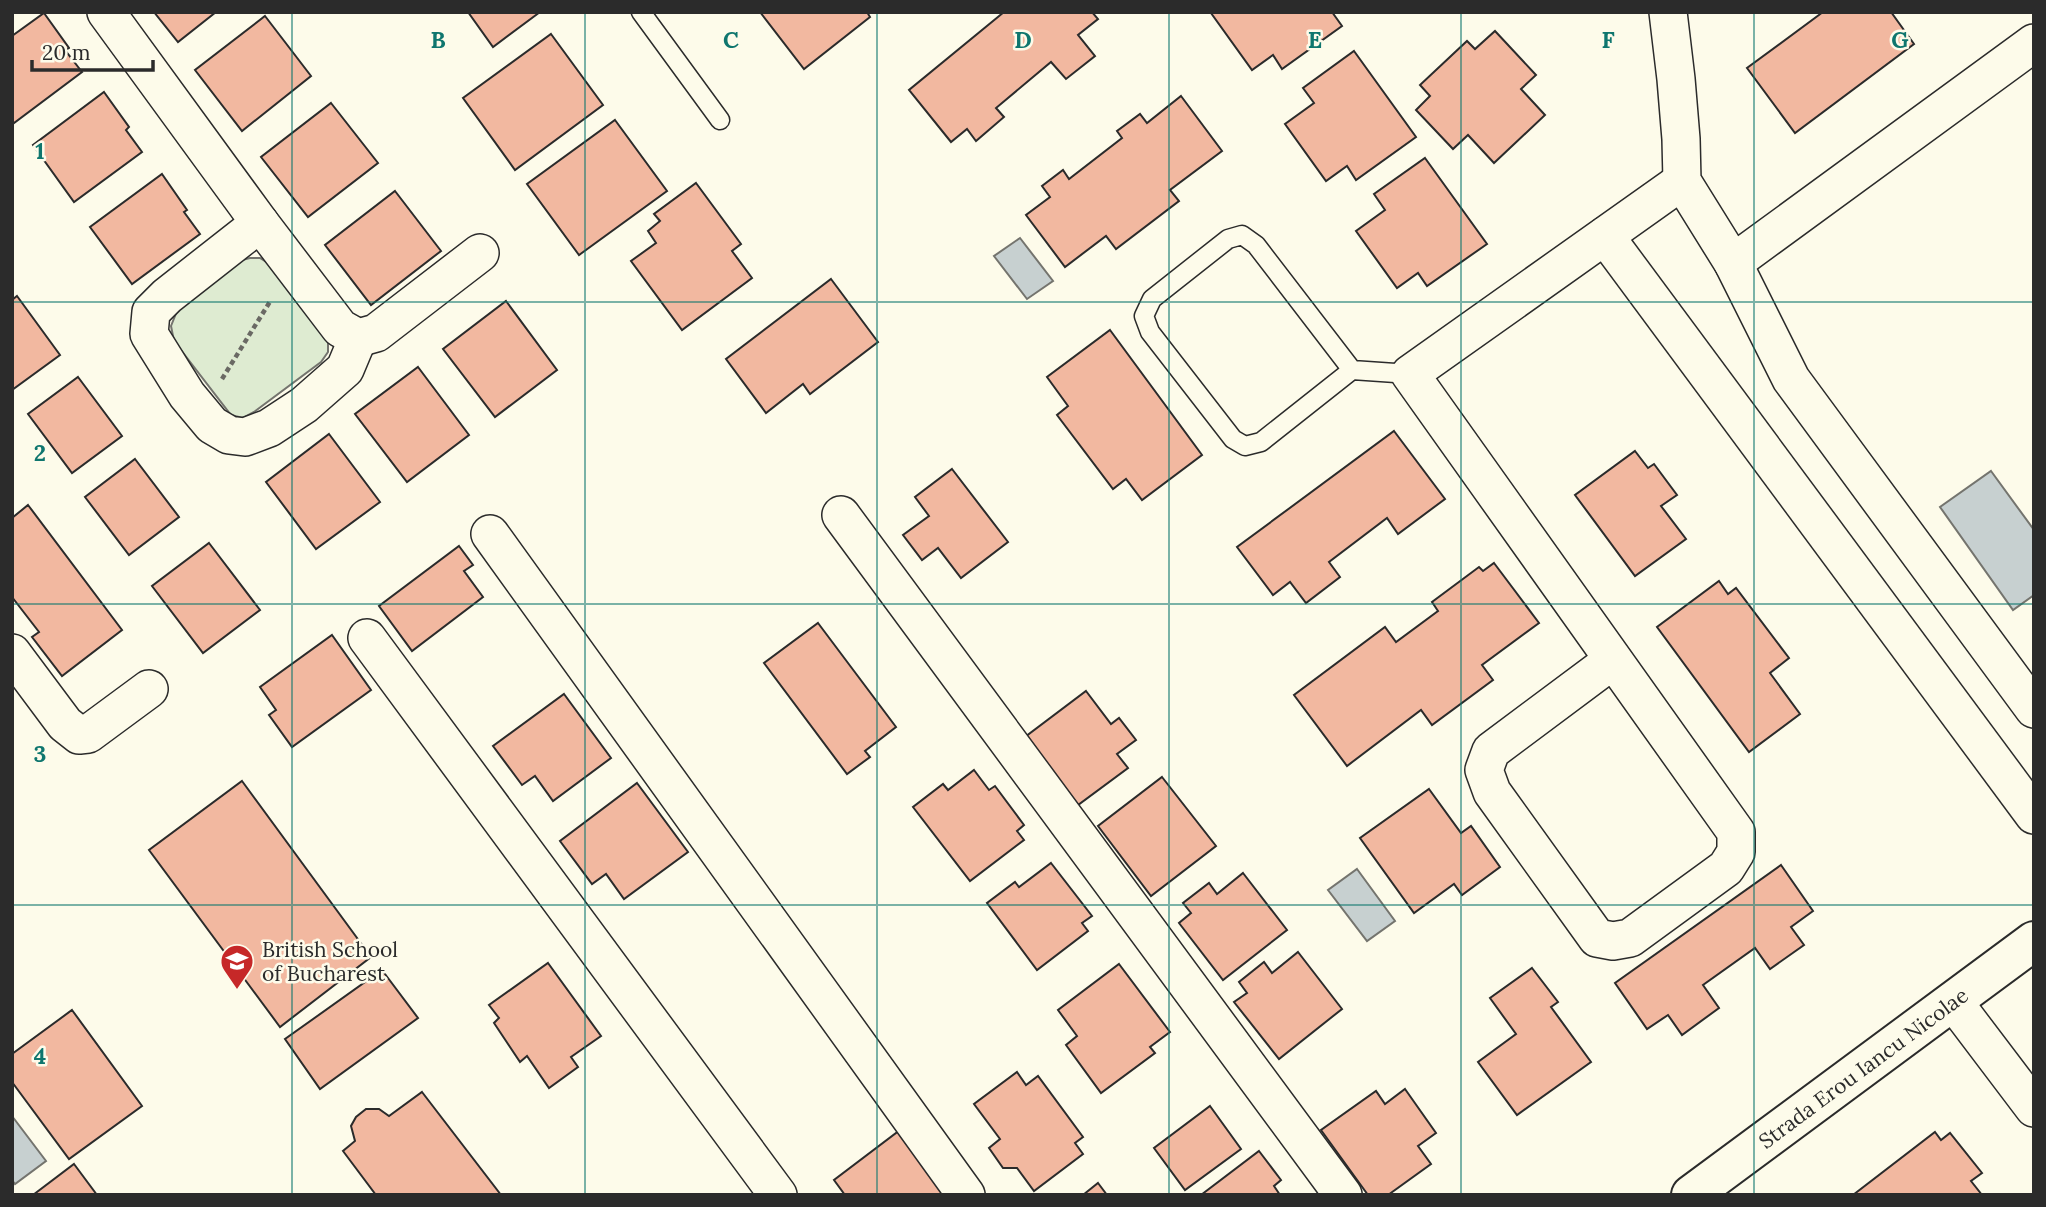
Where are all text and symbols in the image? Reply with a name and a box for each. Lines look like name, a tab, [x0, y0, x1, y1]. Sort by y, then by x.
text: B	[430, 25, 446, 54]
text: C	[723, 25, 739, 54]
text: D	[1014, 25, 1032, 54]
text: E	[1308, 25, 1322, 54]
text: F	[1601, 25, 1615, 54]
text: G	[1891, 25, 1909, 54]
scale bar	[32, 28, 152, 72]
text: 20 m	[42, 39, 91, 66]
text: 1	[35, 136, 45, 165]
text: 2	[34, 438, 46, 467]
text: 3	[34, 739, 46, 768]
place label: British School of Bucharest	[262, 936, 398, 987]
school or university icon: British School of Bucharest	[218, 942, 256, 991]
street label: Strada Erou Iancu Nicolae	[1753, 981, 1973, 1154]
text: 4	[34, 1041, 46, 1070]

